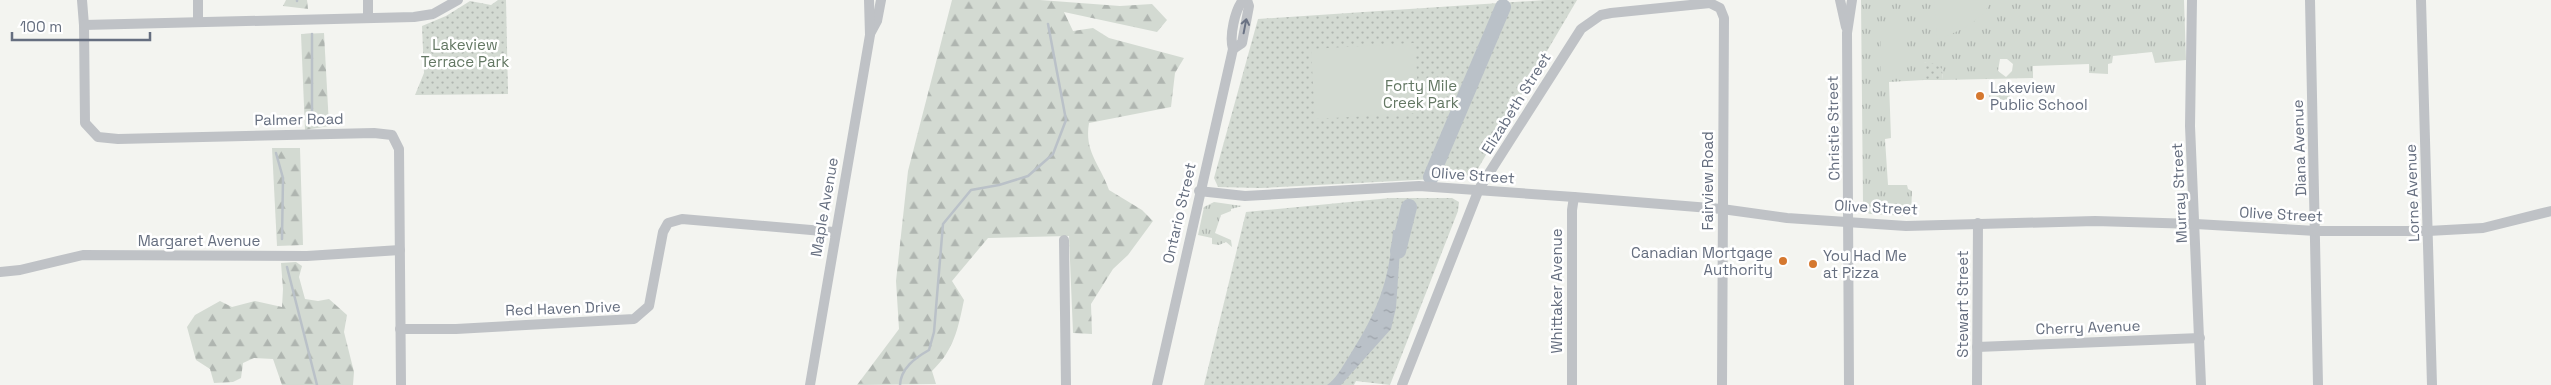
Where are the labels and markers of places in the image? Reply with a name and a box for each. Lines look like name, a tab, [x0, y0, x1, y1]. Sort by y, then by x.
place label: Lakeview Public School	[1990, 78, 2088, 114]
marker: Lakeview Public School	[1974, 90, 1986, 102]
place label: Canadian Mortgage Authority	[1631, 243, 1773, 279]
place label: You Had Me at Pizza	[1823, 246, 1907, 282]
marker: Canadian Mortgage Authority	[1777, 255, 1789, 267]
marker: You Had Me at Pizza	[1807, 258, 1819, 270]

